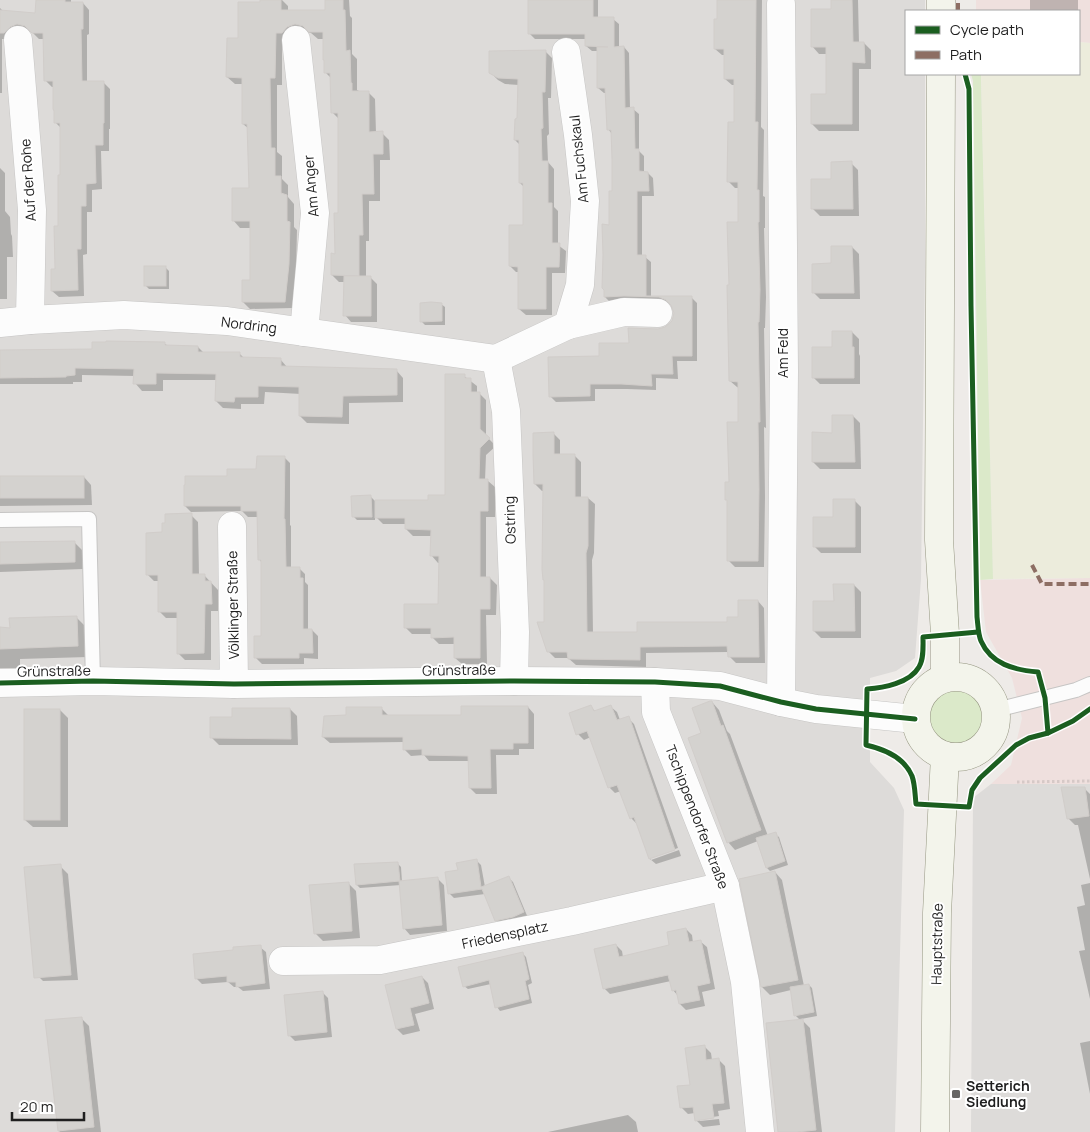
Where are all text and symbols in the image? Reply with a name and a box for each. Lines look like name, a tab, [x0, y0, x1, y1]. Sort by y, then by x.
legend	[905, 10, 1080, 75]
text: Cycle path	[950, 19, 1024, 40]
text: Path	[950, 44, 982, 65]
street label: Am Fuchskaul	[564, 114, 593, 204]
street label: Auf der Rohe	[15, 138, 40, 222]
street label: Am Anger	[298, 154, 323, 218]
street label: Nordring	[220, 312, 278, 337]
street label: Am Feld	[773, 328, 792, 378]
street label: Ostring	[499, 496, 520, 544]
street label: Völklinger Straße	[222, 551, 243, 659]
street label: Grünstraße	[422, 659, 496, 680]
street label: Grünstraße	[17, 660, 91, 681]
street label: Tschippendorfer Straße	[661, 742, 734, 892]
street label: Hauptstraße	[926, 903, 947, 985]
street label: Friedensplatz	[460, 916, 550, 953]
place label: Setterich Siedlung	[966, 1076, 1030, 1111]
marker: Setterich Siedlung	[950, 1088, 962, 1100]
scale bar	[12, 1090, 85, 1122]
text: 20 m	[20, 1096, 53, 1117]

